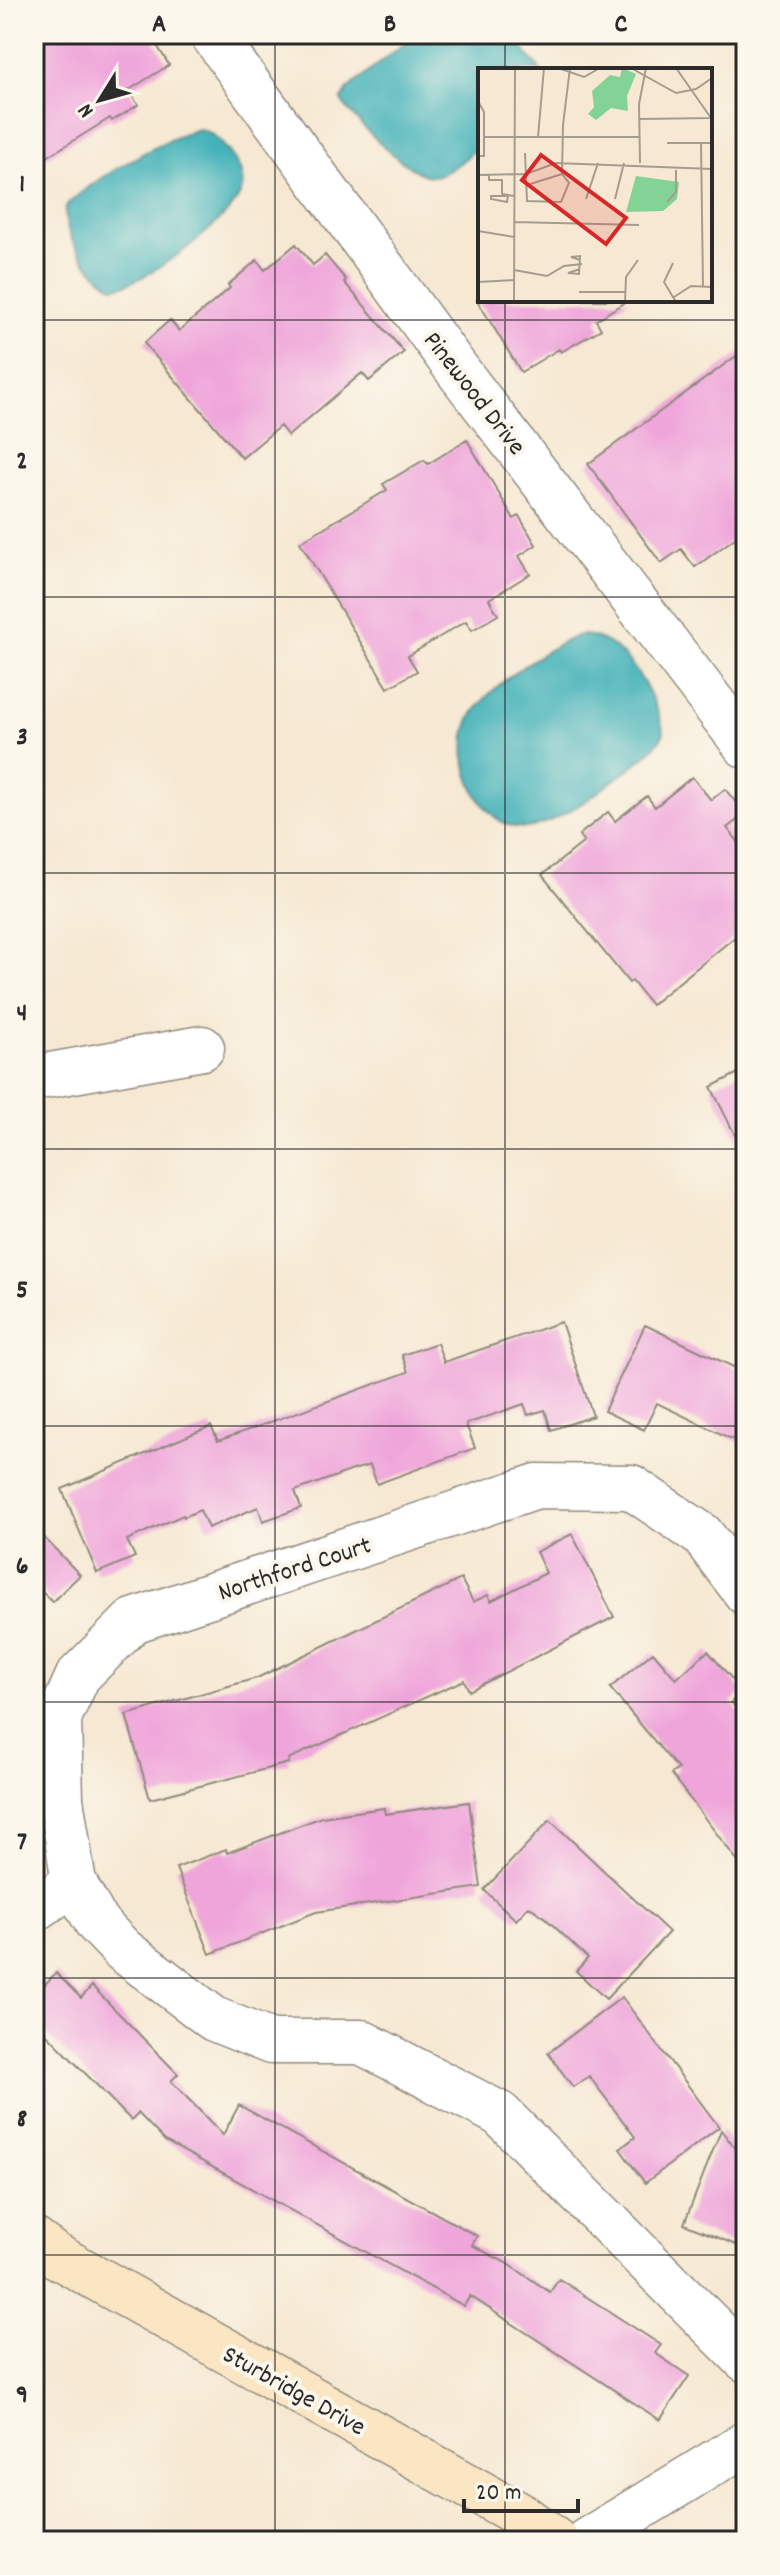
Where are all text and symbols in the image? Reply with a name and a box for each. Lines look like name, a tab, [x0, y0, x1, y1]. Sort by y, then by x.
text: A	[152, 7, 166, 44]
text: B	[384, 7, 396, 44]
text: C	[615, 7, 628, 44]
north arrow	[60, 60, 140, 140]
inset map	[478, 68, 712, 302]
text: N	[71, 96, 102, 124]
text: 1	[19, 167, 25, 204]
street label: Pinewood Drive	[413, 324, 533, 464]
text: 2	[16, 444, 28, 481]
text: 3	[16, 720, 28, 757]
text: 4	[17, 996, 27, 1033]
text: 5	[16, 1273, 28, 1310]
street label: Northford Court	[214, 1528, 377, 1612]
text: 6	[16, 1549, 28, 1586]
text: 7	[17, 1825, 27, 1862]
text: 8	[17, 2102, 27, 2139]
street label: Sturbridge Drive	[215, 2337, 372, 2447]
text: 9	[16, 2378, 28, 2415]
scale bar	[464, 2463, 578, 2513]
text: 20 m	[476, 2477, 522, 2511]

